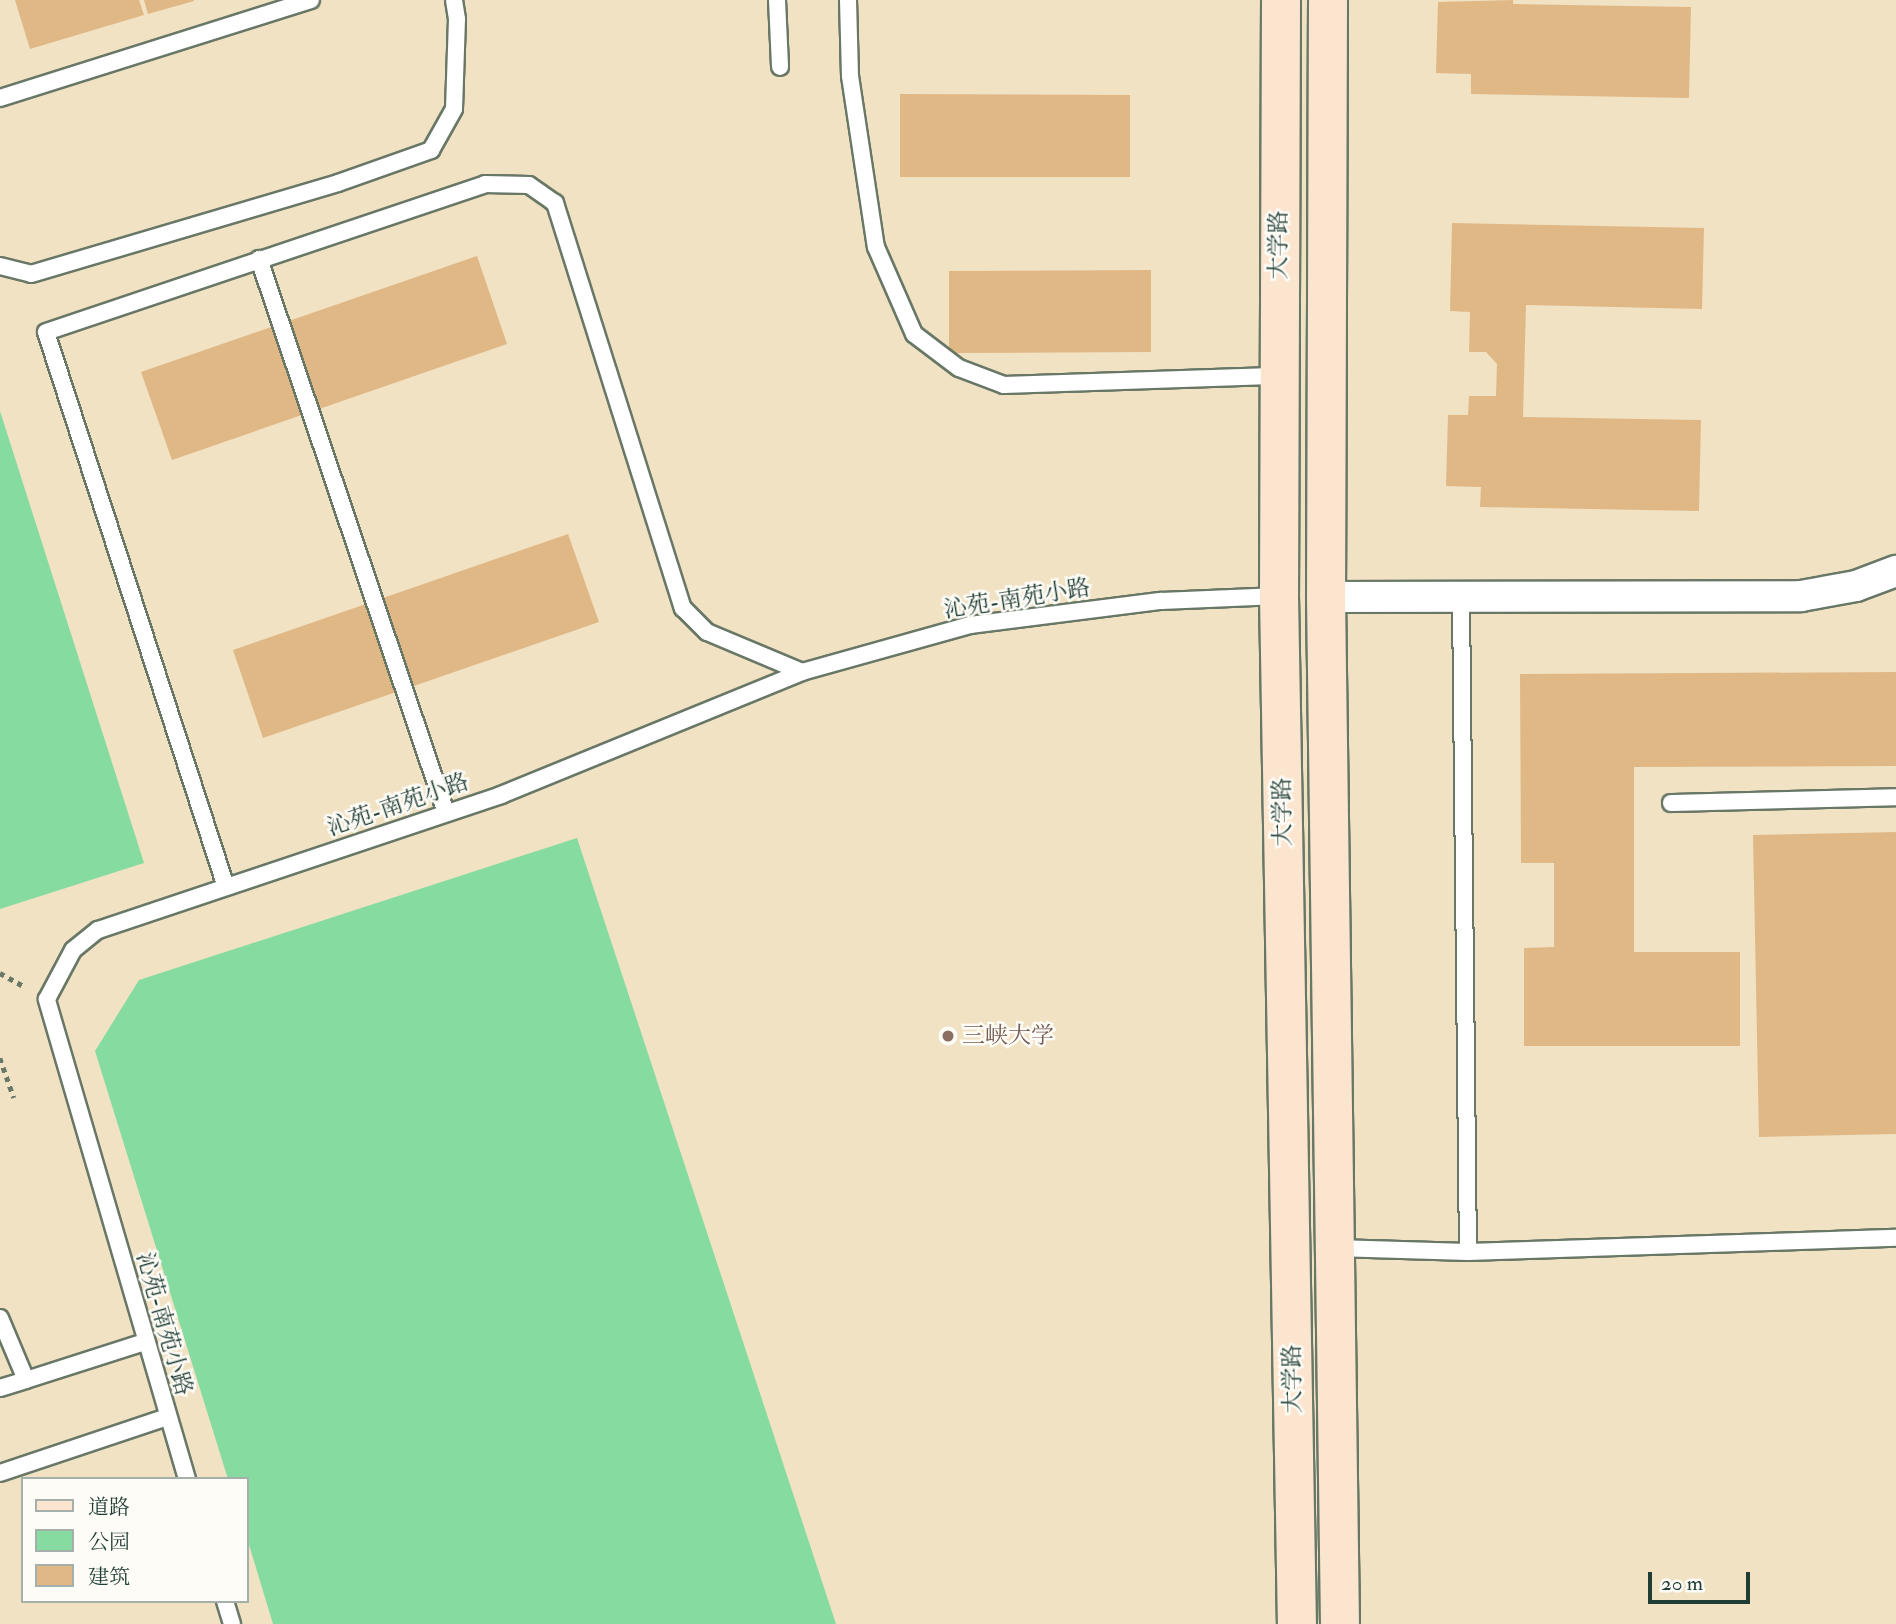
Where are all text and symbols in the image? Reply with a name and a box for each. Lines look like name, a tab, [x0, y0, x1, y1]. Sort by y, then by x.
street label: 大学路	[1265, 211, 1293, 279]
street label: 沁苑-南苑小路	[942, 574, 1092, 624]
street label: 沁苑-南苑小路	[324, 768, 472, 842]
street label: 大学路	[1269, 777, 1297, 847]
place label: 三峡大学	[962, 1022, 1054, 1050]
marker: 三峡大学	[940, 1028, 956, 1044]
street label: 沁苑-南苑小路	[130, 1249, 198, 1399]
street label: 大学路	[1279, 1344, 1307, 1414]
legend	[21, 1477, 248, 1603]
text: 道路	[88, 1494, 130, 1521]
text: 公园	[88, 1529, 130, 1556]
scale bar	[1651, 1558, 1752, 1602]
text: 建筑	[88, 1564, 130, 1591]
text: 20 m	[1661, 1570, 1703, 1597]

